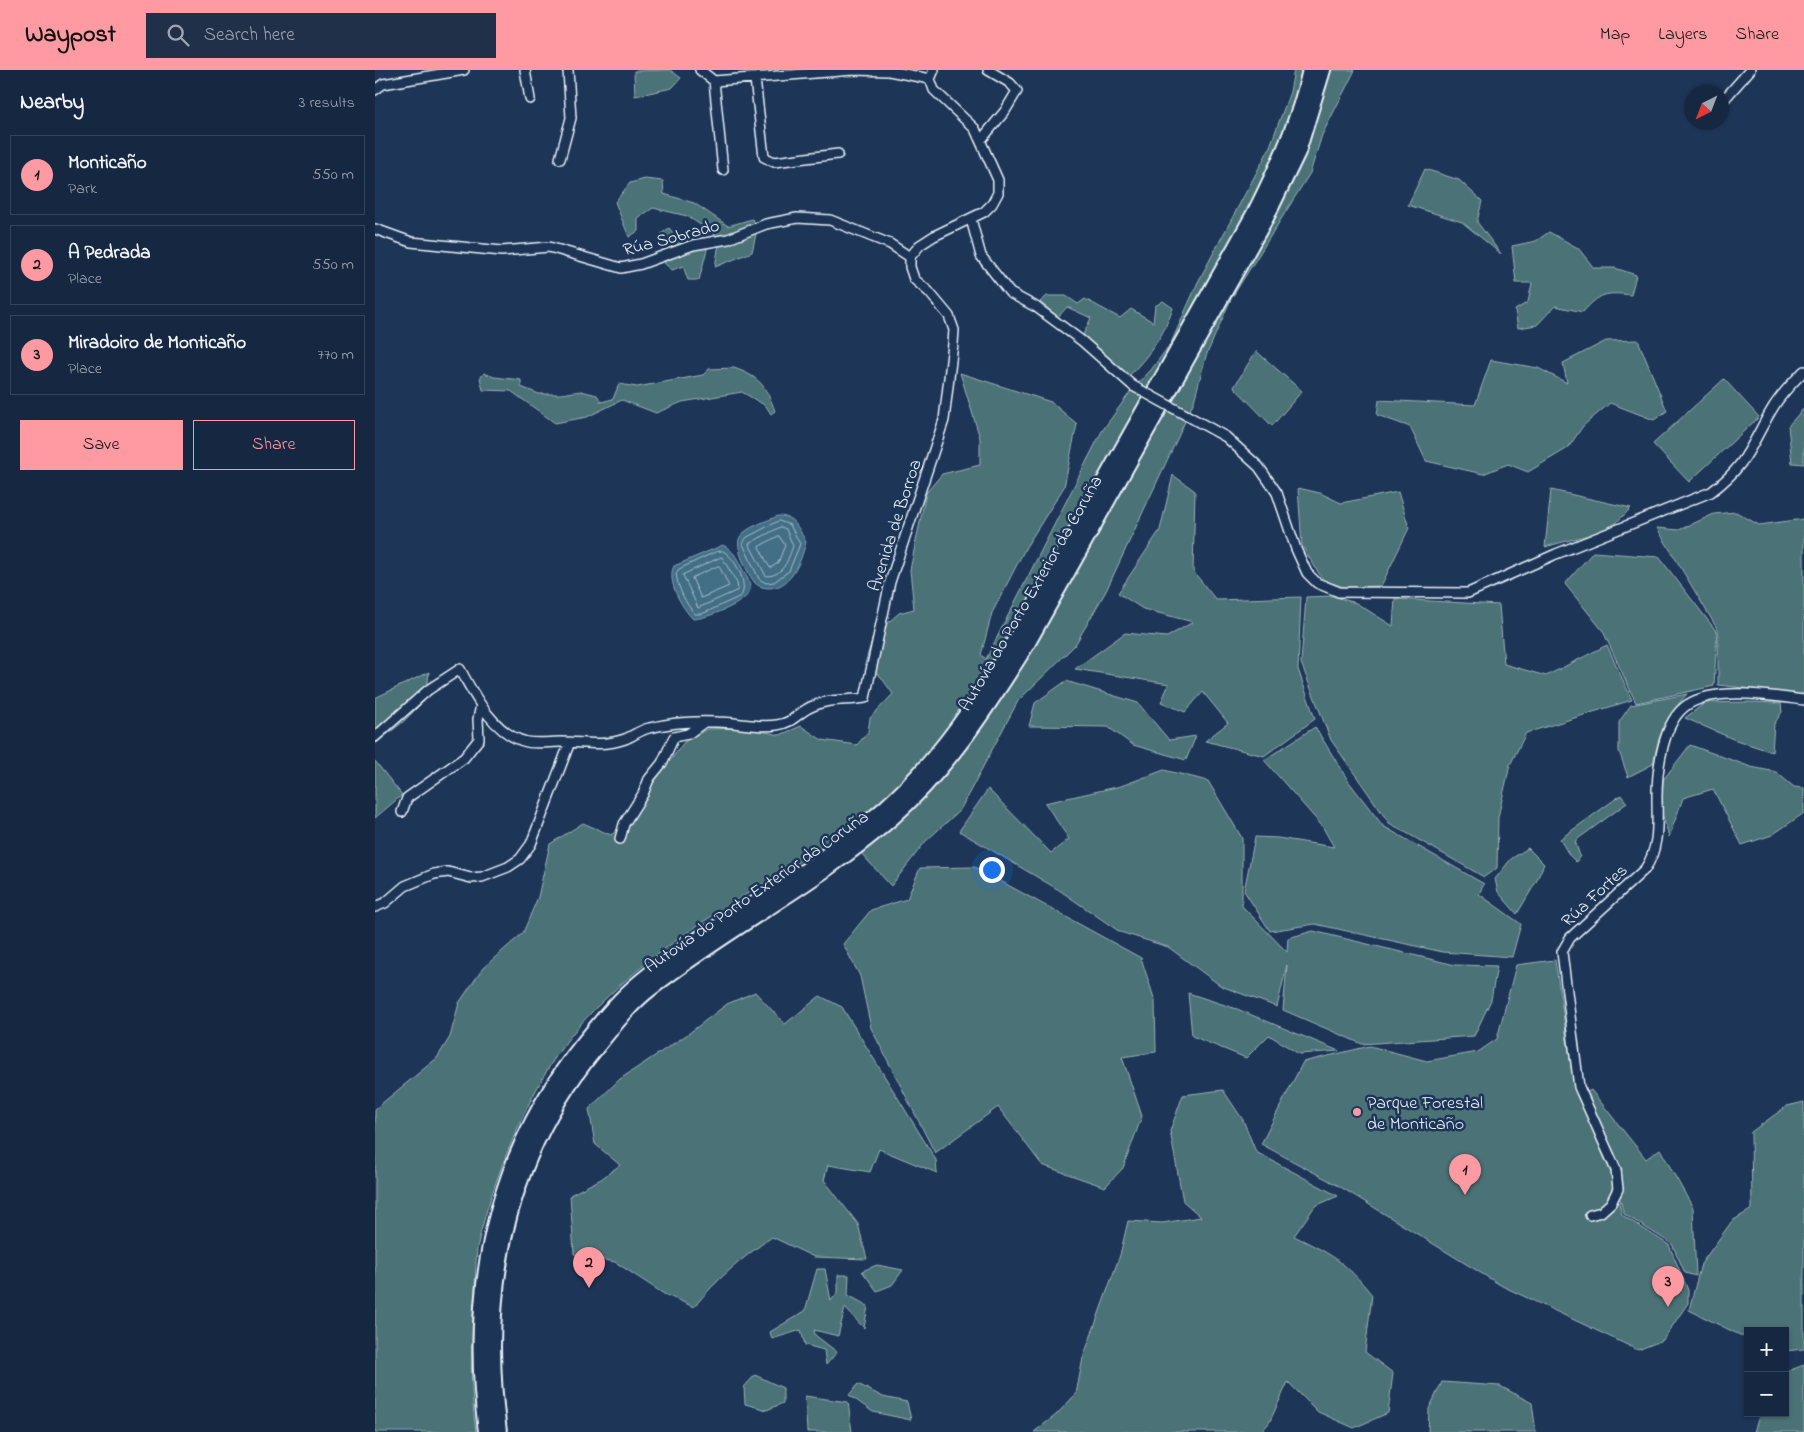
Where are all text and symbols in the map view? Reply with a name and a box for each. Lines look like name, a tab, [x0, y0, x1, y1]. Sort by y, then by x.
search box	[146, 13, 496, 58]
text: Waypost	[25, 18, 116, 53]
icon: search	[164, 21, 192, 49]
text: Search here	[204, 22, 295, 49]
text: Map	[1600, 22, 1630, 48]
text: Layers	[1658, 22, 1708, 48]
text: Share	[1736, 22, 1779, 48]
north arrow	[1684, 85, 1729, 130]
text: Nearby	[20, 88, 84, 118]
text: 3 results	[299, 91, 355, 115]
text: Monticaño	[68, 150, 147, 177]
text: 1	[34, 163, 40, 187]
text: 550 m	[312, 163, 354, 187]
text: Park	[68, 177, 97, 201]
street label: Rúa Sobrado	[620, 214, 723, 264]
text: A Pedrada	[68, 240, 151, 267]
text: 2	[33, 253, 41, 277]
text: 550 m	[312, 253, 354, 277]
text: Place	[68, 267, 102, 291]
text: Miradoiro de Monticaño	[68, 330, 246, 357]
text: 3	[34, 343, 40, 367]
text: 770 m	[317, 343, 354, 367]
text: Place	[68, 357, 102, 381]
button: Save	[20, 420, 183, 470]
button: Share	[193, 420, 355, 470]
street label: Avenida de Borroa	[862, 456, 930, 595]
street label: Autovía do Porto Exterior da Coruña	[953, 471, 1110, 717]
street label: Autovía do Porto Exterior da Coruña	[640, 805, 875, 980]
your location	[979, 857, 1005, 883]
street label: Rúa Fortes	[1556, 859, 1634, 934]
place label: Parque Forestal de Monticaño	[1367, 1091, 1483, 1138]
marker: Parque Forestal de Monticaño	[1351, 1106, 1363, 1118]
pin: 1	[1449, 1154, 1481, 1195]
pin: 2	[573, 1247, 605, 1288]
pin: 3	[1652, 1266, 1684, 1307]
map controls	[1744, 1327, 1789, 1417]
button: +	[1744, 1327, 1789, 1372]
button: −	[1744, 1372, 1789, 1417]

